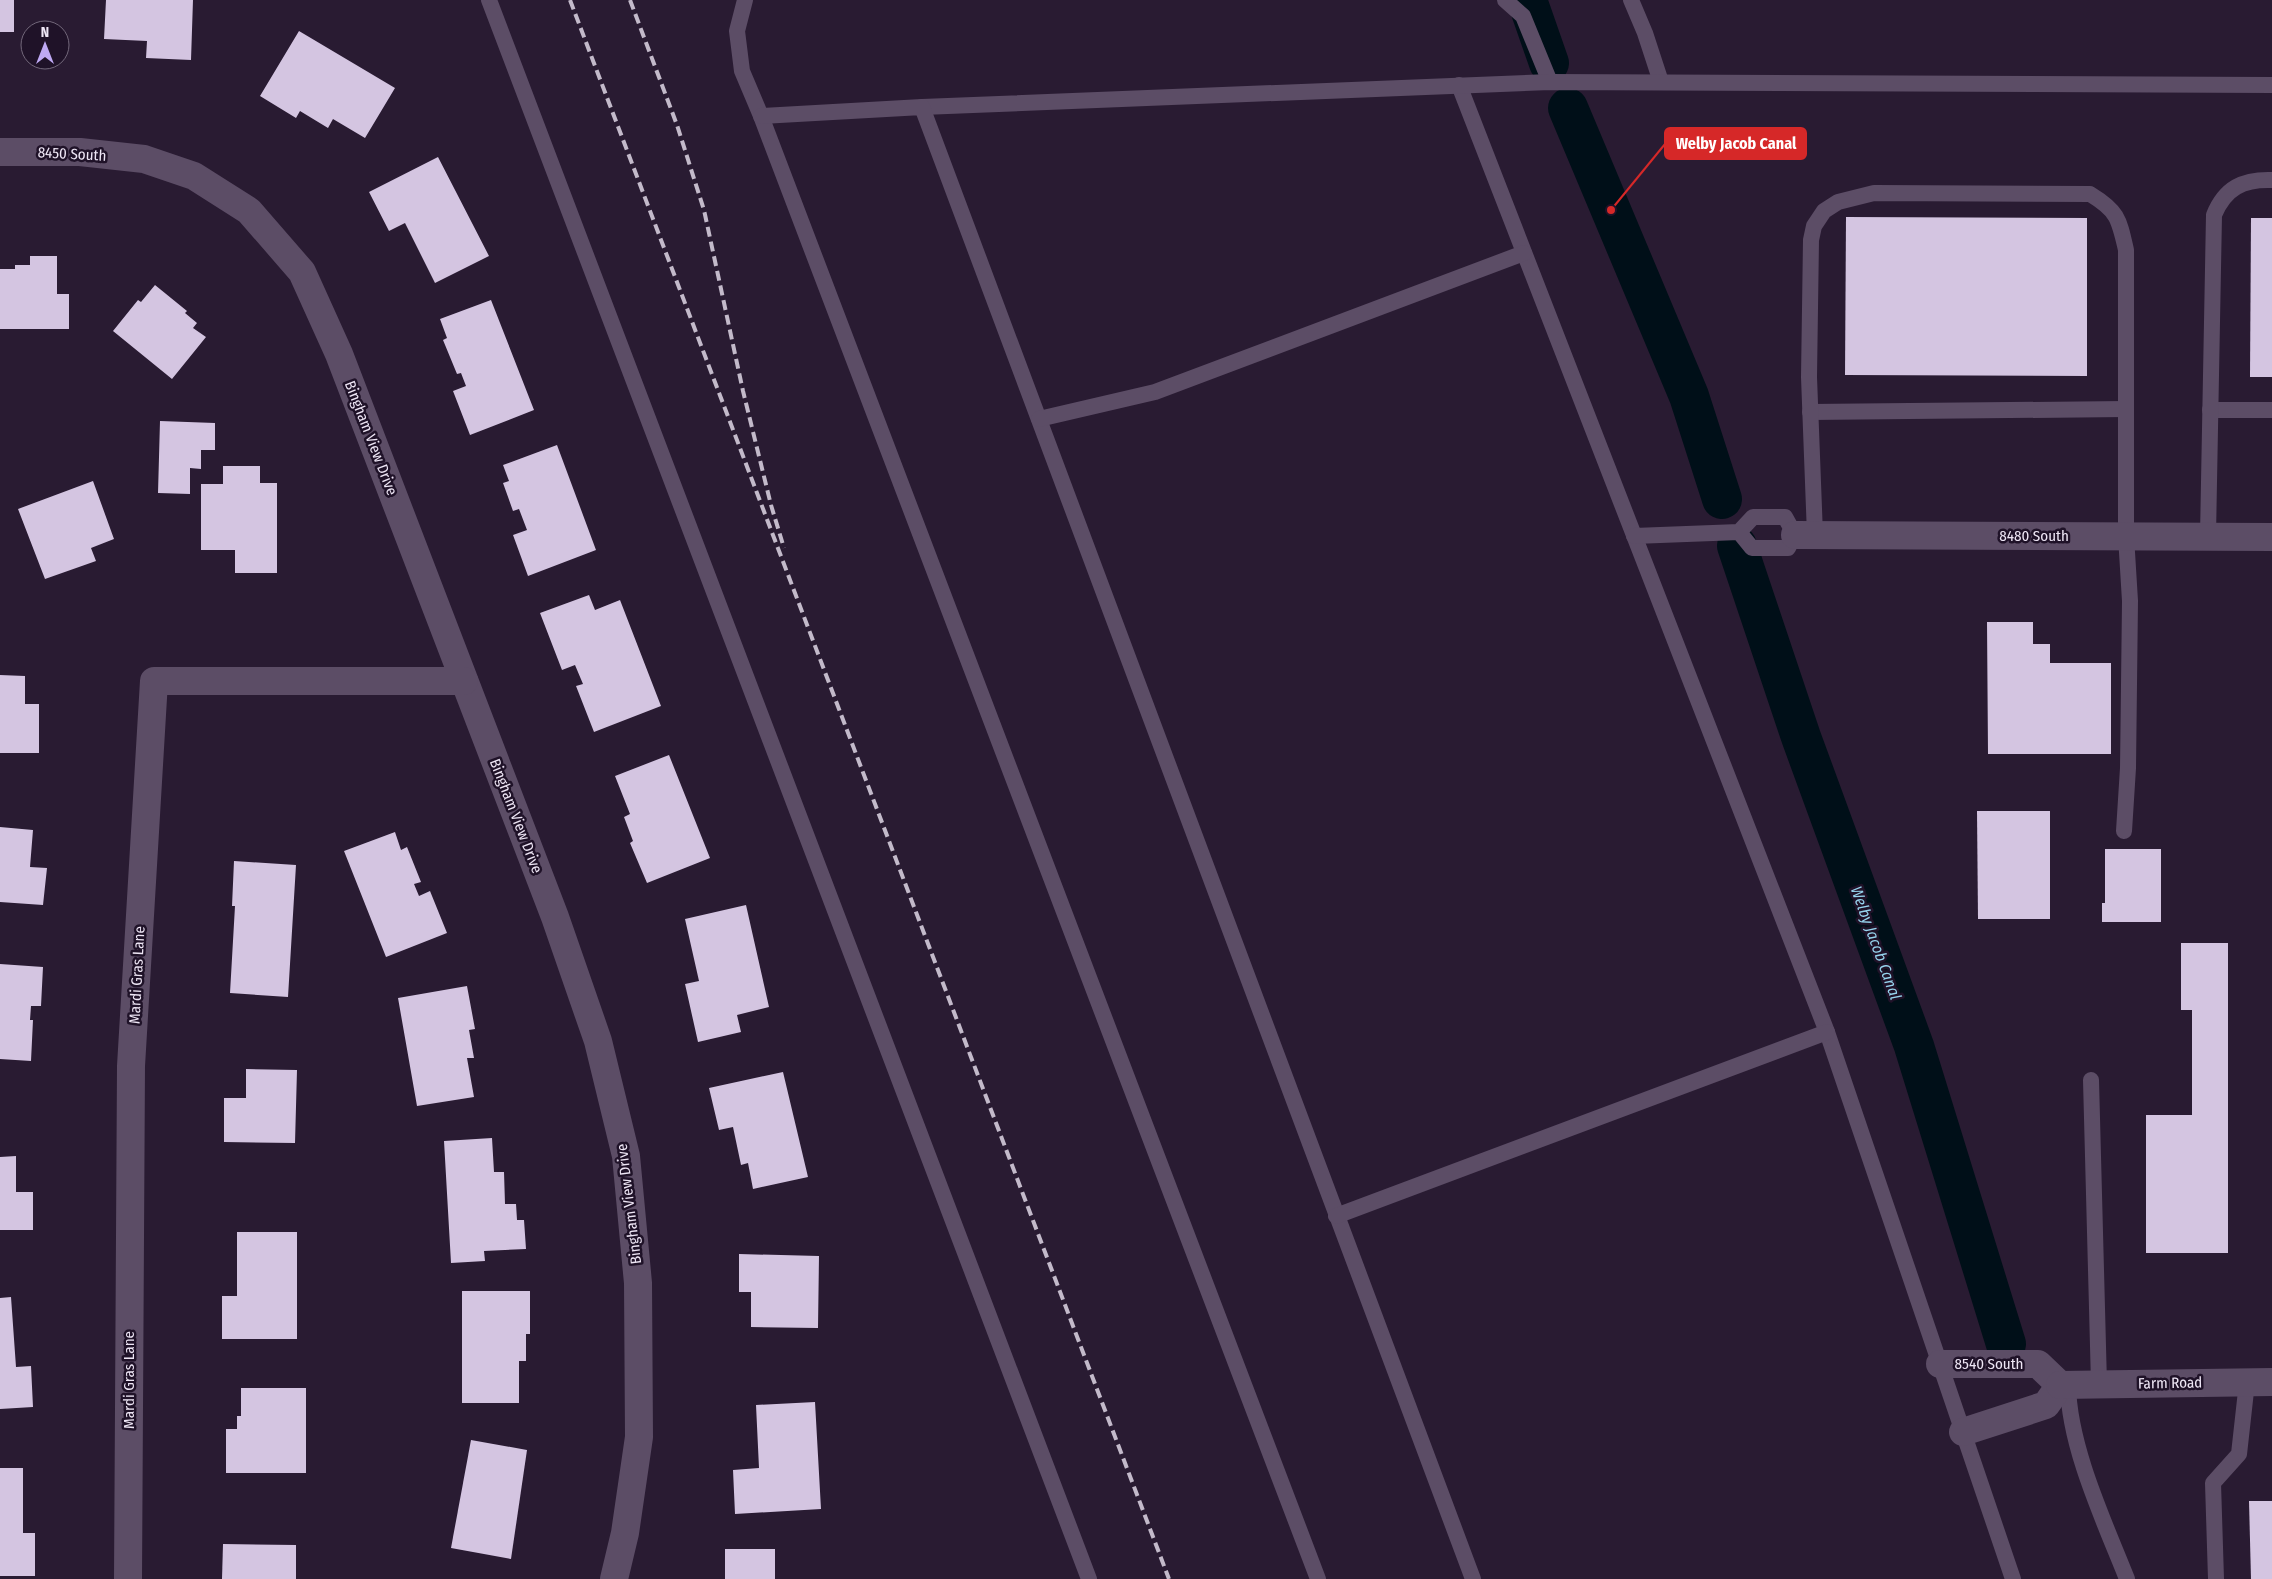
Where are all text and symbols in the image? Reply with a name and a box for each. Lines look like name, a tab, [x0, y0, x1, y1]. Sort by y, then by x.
north arrow	[20, 20, 70, 70]
text: N	[41, 24, 49, 41]
callout: Welby Jacob Canal	[1665, 128, 1806, 159]
text: Welby Jacob Canal	[1676, 134, 1797, 153]
street label: 8450 South	[37, 143, 107, 165]
street label: Bingham View Drive	[341, 378, 401, 498]
street label: 8480 South	[1999, 527, 2069, 545]
street label: Bingham View Drive	[486, 756, 546, 876]
water label: Welby Jacob Canal	[1847, 884, 1905, 1002]
street label: Mardi Gras Lane	[125, 926, 149, 1024]
street label: Bingham View Drive	[613, 1143, 645, 1265]
street label: Mardi Gras Lane	[120, 1331, 138, 1429]
street label: 8540 South	[1955, 1355, 2023, 1373]
street label: Farm Road	[2138, 1373, 2202, 1393]

